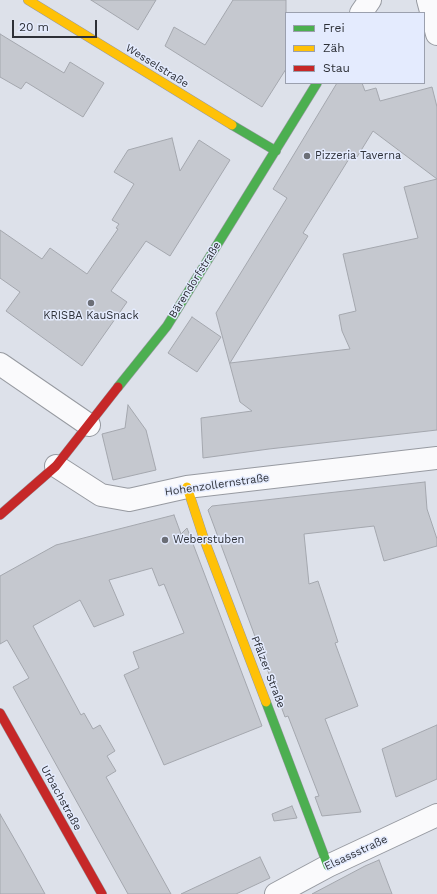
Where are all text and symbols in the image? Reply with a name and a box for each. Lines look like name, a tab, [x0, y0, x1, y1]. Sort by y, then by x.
scale bar	[14, 12, 99, 38]
legend	[285, 12, 425, 84]
text: 20 m	[19, 20, 49, 34]
text: Frei	[323, 21, 345, 35]
street label: Wesselstraße	[123, 41, 191, 91]
text: Zäh	[323, 41, 345, 55]
text: Stau	[323, 61, 350, 75]
place label: Pizzeria Taverna	[315, 149, 401, 163]
marker: Pizzeria Taverna	[302, 151, 312, 161]
street label: Bärendorfstraße	[166, 239, 224, 321]
marker: KRISBA KauSnack	[86, 298, 96, 308]
place label: KRISBA KauSnack	[43, 309, 139, 323]
street label: Hohenzollernstraße	[164, 471, 270, 499]
place label: Weberstuben	[173, 533, 244, 547]
marker: Weberstuben	[160, 535, 170, 545]
street label: Pfälzer Straße	[248, 634, 288, 710]
street label: Urbachstraße	[38, 763, 84, 833]
street label: Elsassstraße	[322, 833, 390, 873]

